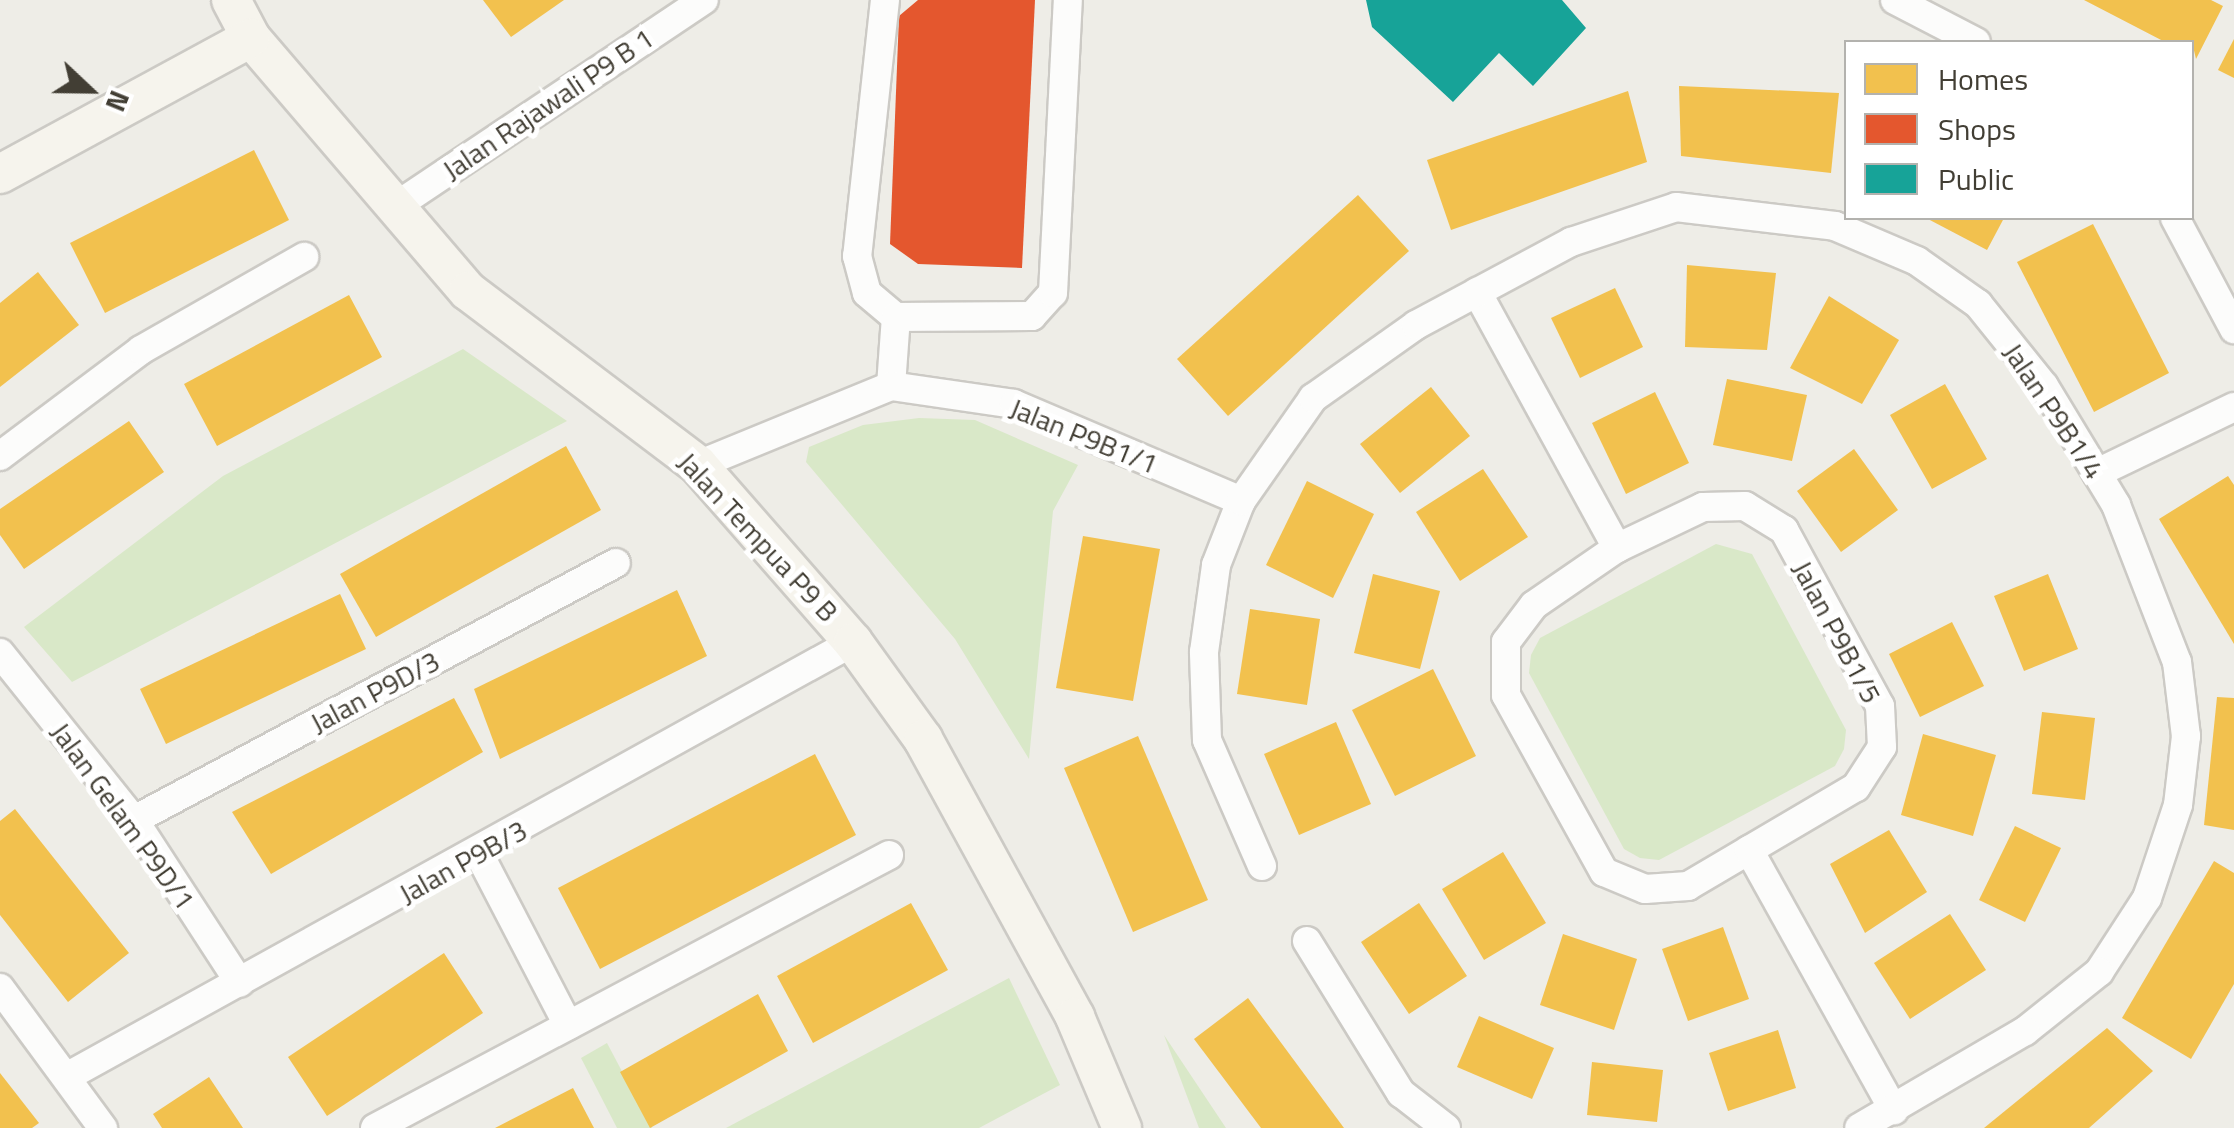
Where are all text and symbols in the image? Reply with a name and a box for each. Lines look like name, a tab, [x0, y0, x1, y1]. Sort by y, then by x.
street label: Jalan Rajawali P9 B 1	[436, 21, 660, 187]
north arrow	[40, 40, 140, 140]
legend	[1844, 40, 2194, 220]
text: Homes	[1938, 56, 2028, 102]
text: N	[95, 84, 142, 118]
text: Shops	[1938, 106, 2016, 152]
text: Public	[1938, 156, 2014, 202]
street label: Jalan P9B1/4	[1996, 337, 2112, 485]
street label: Jalan P9B1/1	[1005, 391, 1163, 481]
street label: Jalan Tempua P9 B	[671, 445, 845, 629]
street label: Jalan P9B1/5	[1785, 555, 1889, 709]
street label: Jalan P9D/3	[305, 644, 445, 740]
street label: Jalan Gelam P9D/1	[44, 716, 202, 916]
street label: Jalan P9B/3	[393, 813, 533, 911]

